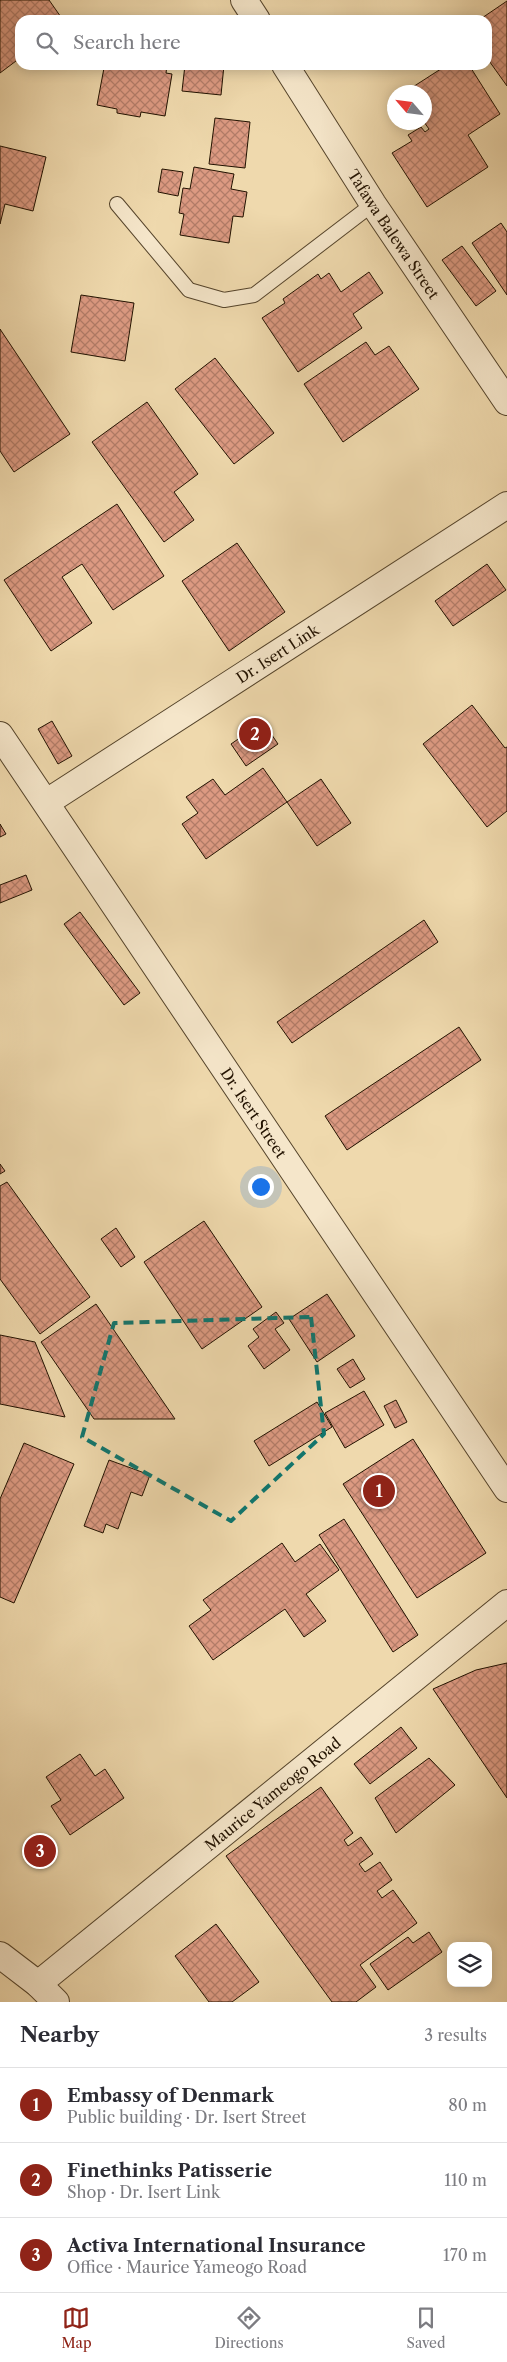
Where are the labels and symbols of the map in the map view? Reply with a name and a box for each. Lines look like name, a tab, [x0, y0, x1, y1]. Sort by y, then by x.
north arrow	[387, 85, 432, 130]
street label: Tafawa Balewa Street	[344, 166, 444, 303]
street label: Dr. Isert Link	[232, 619, 323, 687]
pin: 2	[239, 715, 271, 753]
street label: Dr. Isert Street	[217, 1064, 291, 1162]
your location	[248, 1174, 274, 1200]
pin: 1	[363, 1472, 395, 1510]
street label: Maurice Yameogo Road	[201, 1733, 344, 1854]
pin: 3	[24, 1832, 56, 1870]

